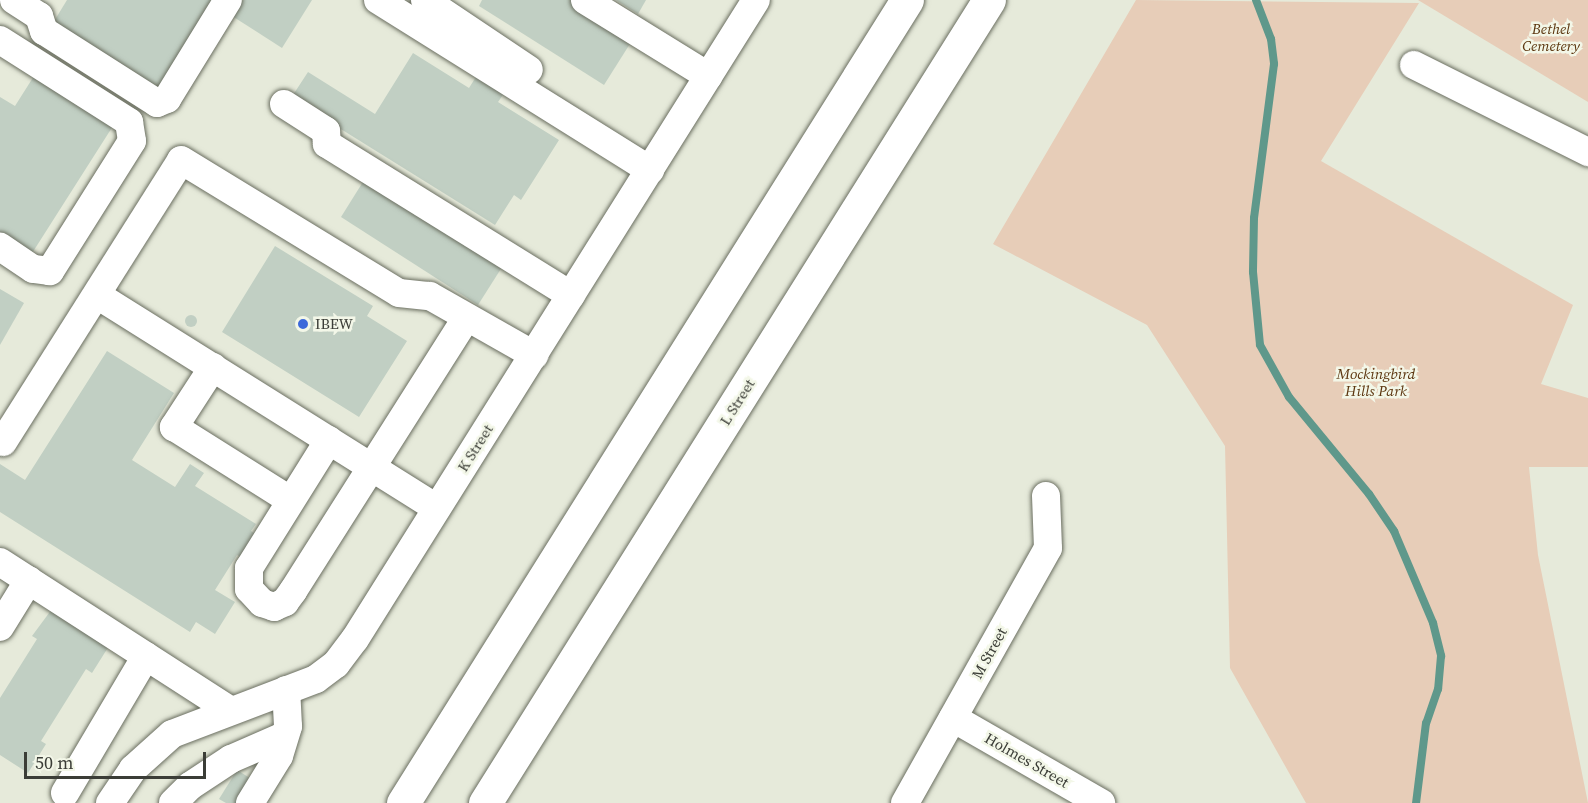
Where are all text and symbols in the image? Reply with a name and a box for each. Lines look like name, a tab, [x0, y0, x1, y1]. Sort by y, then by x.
park label: Bethel Cemetery	[1522, 19, 1580, 54]
place label: IBEW	[315, 315, 353, 333]
marker: IBEW	[296, 317, 310, 331]
park label: Mockingbird Hills Park	[1337, 364, 1415, 399]
street label: L Street	[716, 376, 758, 428]
street label: K Street	[454, 421, 496, 475]
street label: M Street	[968, 624, 1010, 682]
street label: Holmes Street	[982, 729, 1072, 791]
scale bar	[27, 740, 208, 778]
text: 50 m	[35, 750, 73, 775]

